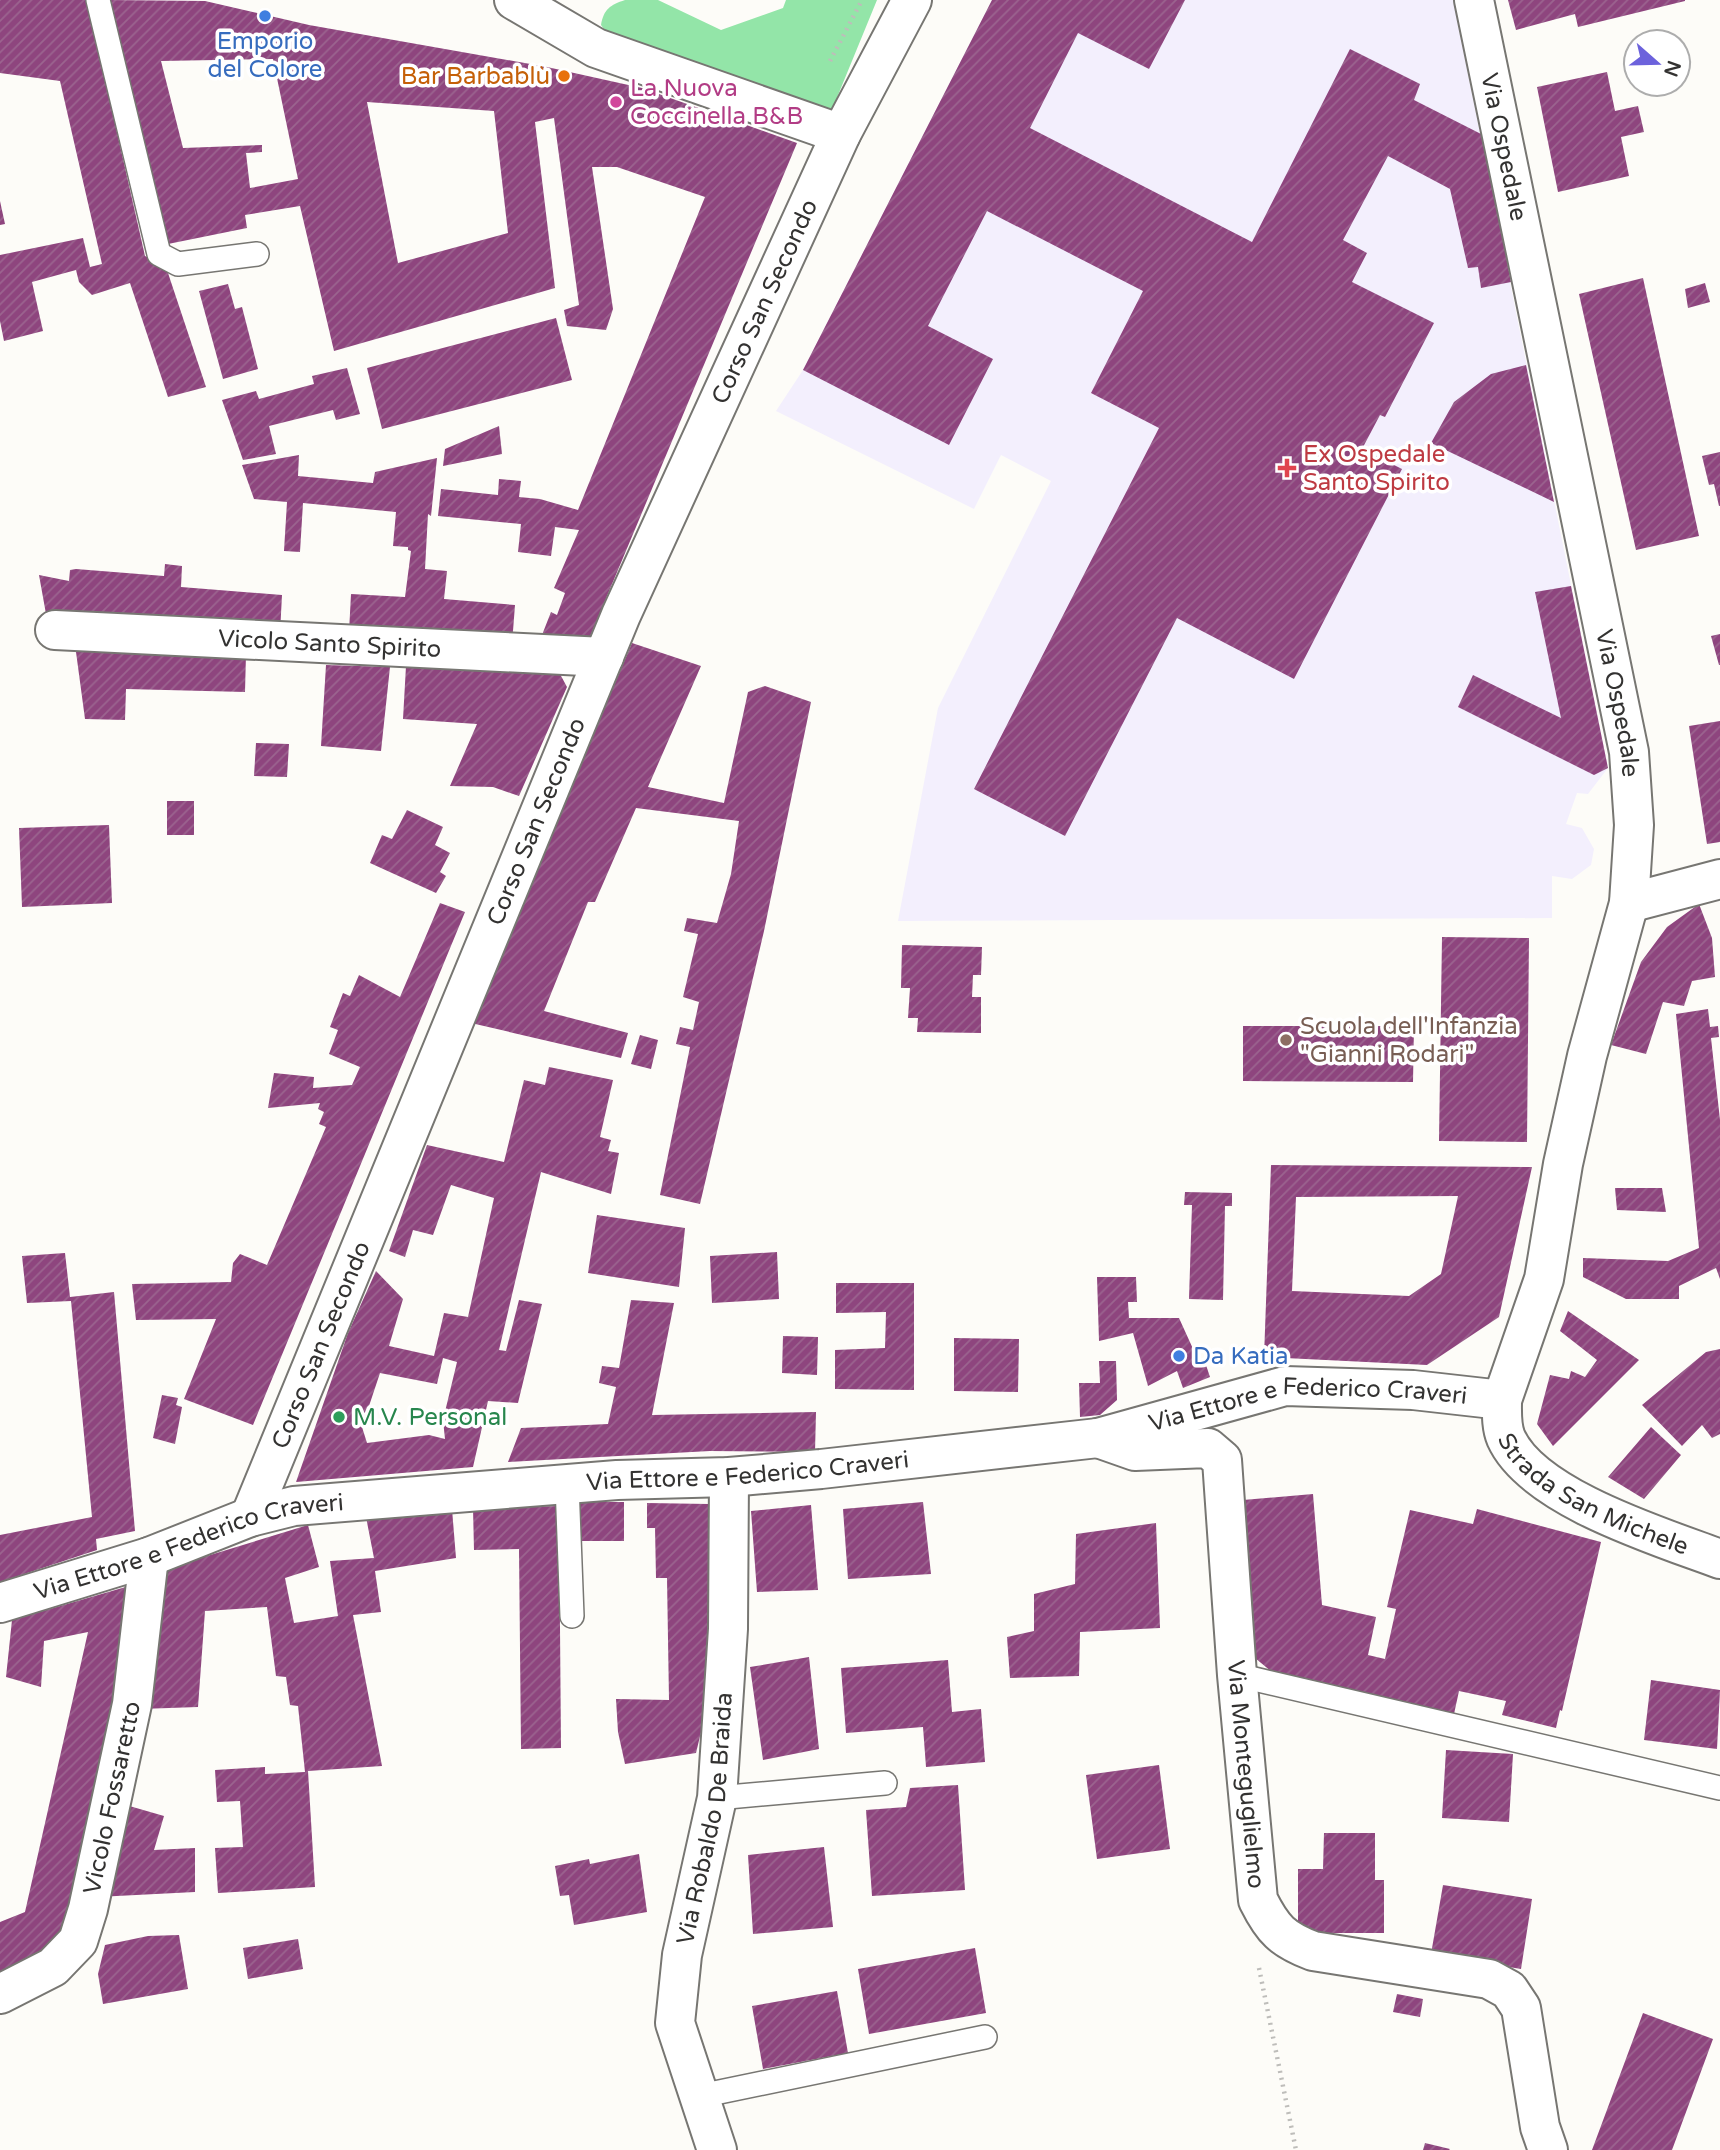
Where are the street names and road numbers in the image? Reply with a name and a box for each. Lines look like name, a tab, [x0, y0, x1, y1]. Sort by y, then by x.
street label: Via Ospedale	[1475, 71, 1534, 223]
street label: Corso San Secondo	[705, 195, 824, 408]
street label: Vicolo Santo Spirito	[217, 624, 442, 663]
street label: Via Ospedale	[1590, 627, 1645, 778]
street label: Corso San Secondo	[480, 713, 592, 930]
street label: Corso San Secondo	[265, 1237, 376, 1453]
street label: Via Ettore e Federico Craveri	[1145, 1371, 1469, 1438]
street label: Strada San Michele	[1491, 1428, 1693, 1561]
street label: Via Ettore e Federico Craveri	[585, 1445, 910, 1497]
street label: Via Ettore e Federico Craveri	[30, 1488, 345, 1606]
street label: Via Monteguglielmo	[1221, 1659, 1271, 1890]
street label: Via Robaldo De Braida	[670, 1691, 738, 1947]
street label: Vicolo Fossaretto	[77, 1698, 147, 1897]

